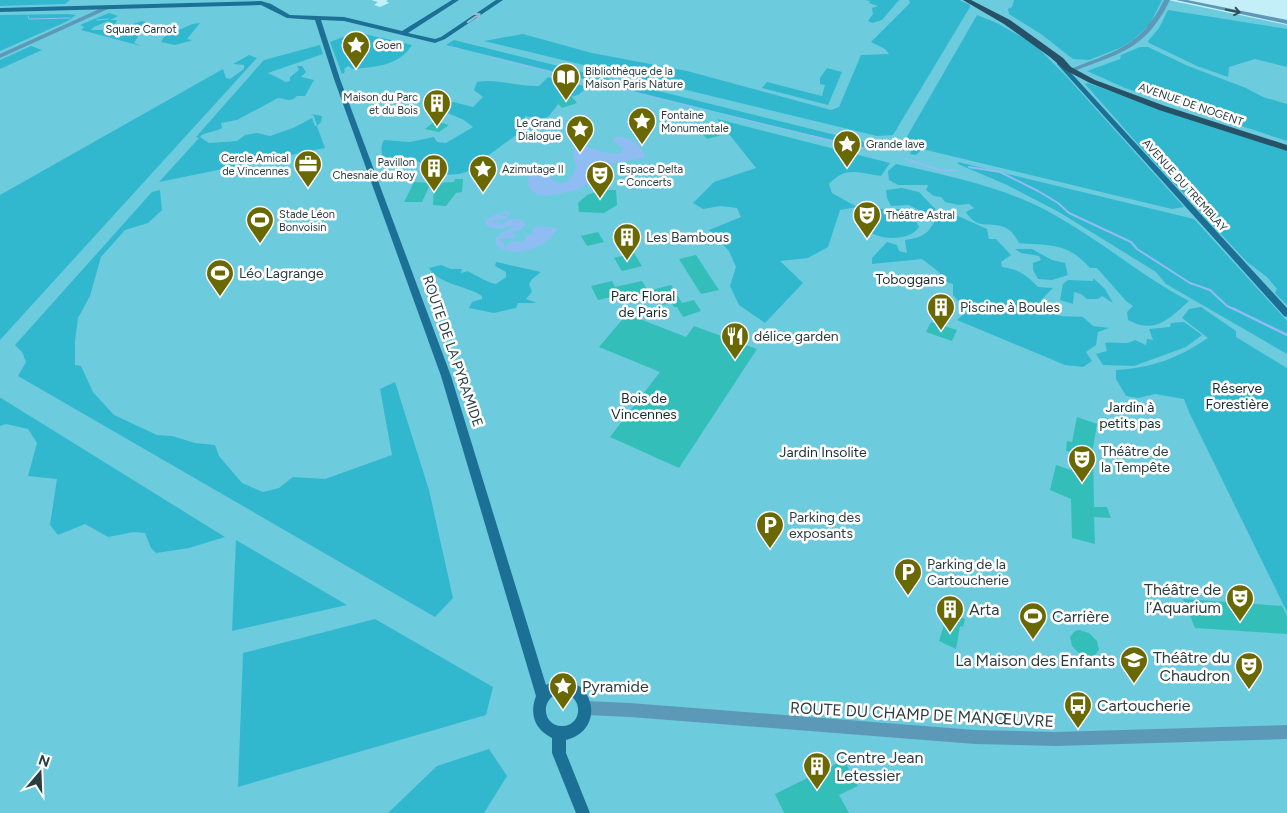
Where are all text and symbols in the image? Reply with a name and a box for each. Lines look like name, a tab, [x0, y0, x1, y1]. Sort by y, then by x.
one-way arrow	[1225, 7, 1241, 17]
one-way arrow	[467, 13, 481, 23]
park label: Square Carnot	[105, 23, 177, 36]
place icon: Goen	[341, 30, 371, 69]
place label: Goen	[375, 39, 402, 52]
library icon: Bibliothèque de la Maison Paris Nature	[551, 62, 581, 101]
place label: Bibliothèque de la Maison Paris Nature	[585, 65, 683, 91]
street label: AVENUE DE NOGENT	[1137, 80, 1245, 129]
building icon: Maison du Parc et du Bois	[422, 88, 452, 127]
place label: Maison du Parc et du Bois	[343, 91, 418, 117]
place icon: Fontaine Monumentale	[627, 106, 657, 145]
place label: Fontaine Monumentale	[661, 109, 729, 135]
place icon: Le Grand Dialogue	[565, 114, 595, 153]
place label: Le Grand Dialogue	[516, 117, 561, 143]
place icon: Grande lave	[832, 129, 862, 168]
street label: AVENUE DU TREMBLAY	[1140, 136, 1230, 234]
place label: Grande lave	[866, 138, 925, 151]
office icon: Cercle Amical de Vincennes	[293, 149, 323, 188]
place label: Cercle Amical de Vincennes	[221, 152, 289, 178]
building icon: Pavillon Chesnaie du Roy	[419, 153, 449, 192]
place icon: Azimutage II	[468, 154, 498, 193]
place label: Pavillon Chesnaie du Roy	[333, 156, 415, 182]
theatre icon: Espace Delta - Concerts	[585, 160, 615, 199]
place label: Azimutage II	[502, 163, 564, 176]
place label: Espace Delta - Concerts	[619, 163, 683, 189]
theatre icon: Théâtre Astral	[852, 200, 882, 239]
sports icon: Stade Léon Bonvoisin	[245, 205, 275, 244]
place label: Stade Léon Bonvoisin	[279, 208, 335, 234]
place label: Théâtre Astral	[886, 209, 955, 222]
building icon: Les Bambous	[612, 222, 642, 261]
place label: Les Bambous	[646, 229, 729, 246]
sports icon: Léo Lagrange	[205, 258, 235, 297]
place label: Léo Lagrange	[239, 265, 324, 282]
park label: Toboggans	[875, 271, 945, 288]
street label: ROUTE DE LA PYRAMIDE	[419, 273, 486, 429]
park label: Parc Floral de Paris	[611, 288, 675, 321]
building icon: Piscine à Boules	[926, 292, 956, 331]
place label: Piscine à Boules	[960, 299, 1060, 316]
restaurant icon: délice garden	[720, 321, 750, 360]
place label: délice garden	[754, 328, 839, 345]
park label: Réserve Forestière	[1205, 380, 1269, 413]
park label: Bois de Vincennes	[611, 390, 677, 423]
park label: Jardin à petits pas	[1099, 399, 1161, 432]
place label: Théâtre de la Tempête	[1101, 443, 1170, 476]
park label: Jardin Insolite	[779, 444, 867, 461]
theatre icon: Théâtre de la Tempête	[1067, 444, 1097, 483]
place label: Parking des exposants	[789, 509, 861, 542]
parking icon: Parking des exposants	[755, 510, 785, 549]
place label: Parking de la Cartoucherie	[927, 556, 1009, 589]
parking icon: Parking de la Cartoucherie	[893, 557, 923, 596]
place label: Théâtre de l’Aquarium	[1144, 580, 1221, 617]
theatre icon: Théâtre de l’Aquarium	[1225, 583, 1255, 622]
building icon: Arta	[935, 594, 965, 633]
place label: Arta	[969, 600, 999, 619]
sports icon: Carrière	[1018, 601, 1048, 640]
place label: Carrière	[1052, 607, 1109, 626]
school or university icon: La Maison des Enfants	[1119, 645, 1149, 684]
place label: Théâtre du Chaudron	[1153, 648, 1230, 685]
place label: La Maison des Enfants	[955, 651, 1115, 670]
theatre icon: Théâtre du Chaudron	[1234, 651, 1264, 690]
place icon: Pyramide	[548, 671, 578, 710]
place label: Pyramide	[582, 677, 649, 696]
bus stop icon: Cartoucherie	[1063, 690, 1093, 729]
place label: Cartoucherie	[1097, 696, 1191, 715]
street label: ROUTE DU CHAMP DE MANŒUVRE	[789, 698, 1054, 731]
north arrow	[15, 748, 65, 798]
place label: Centre Jean Letessier	[836, 748, 923, 785]
text: N	[36, 751, 52, 771]
building icon: Centre Jean Letessier	[802, 751, 832, 790]

